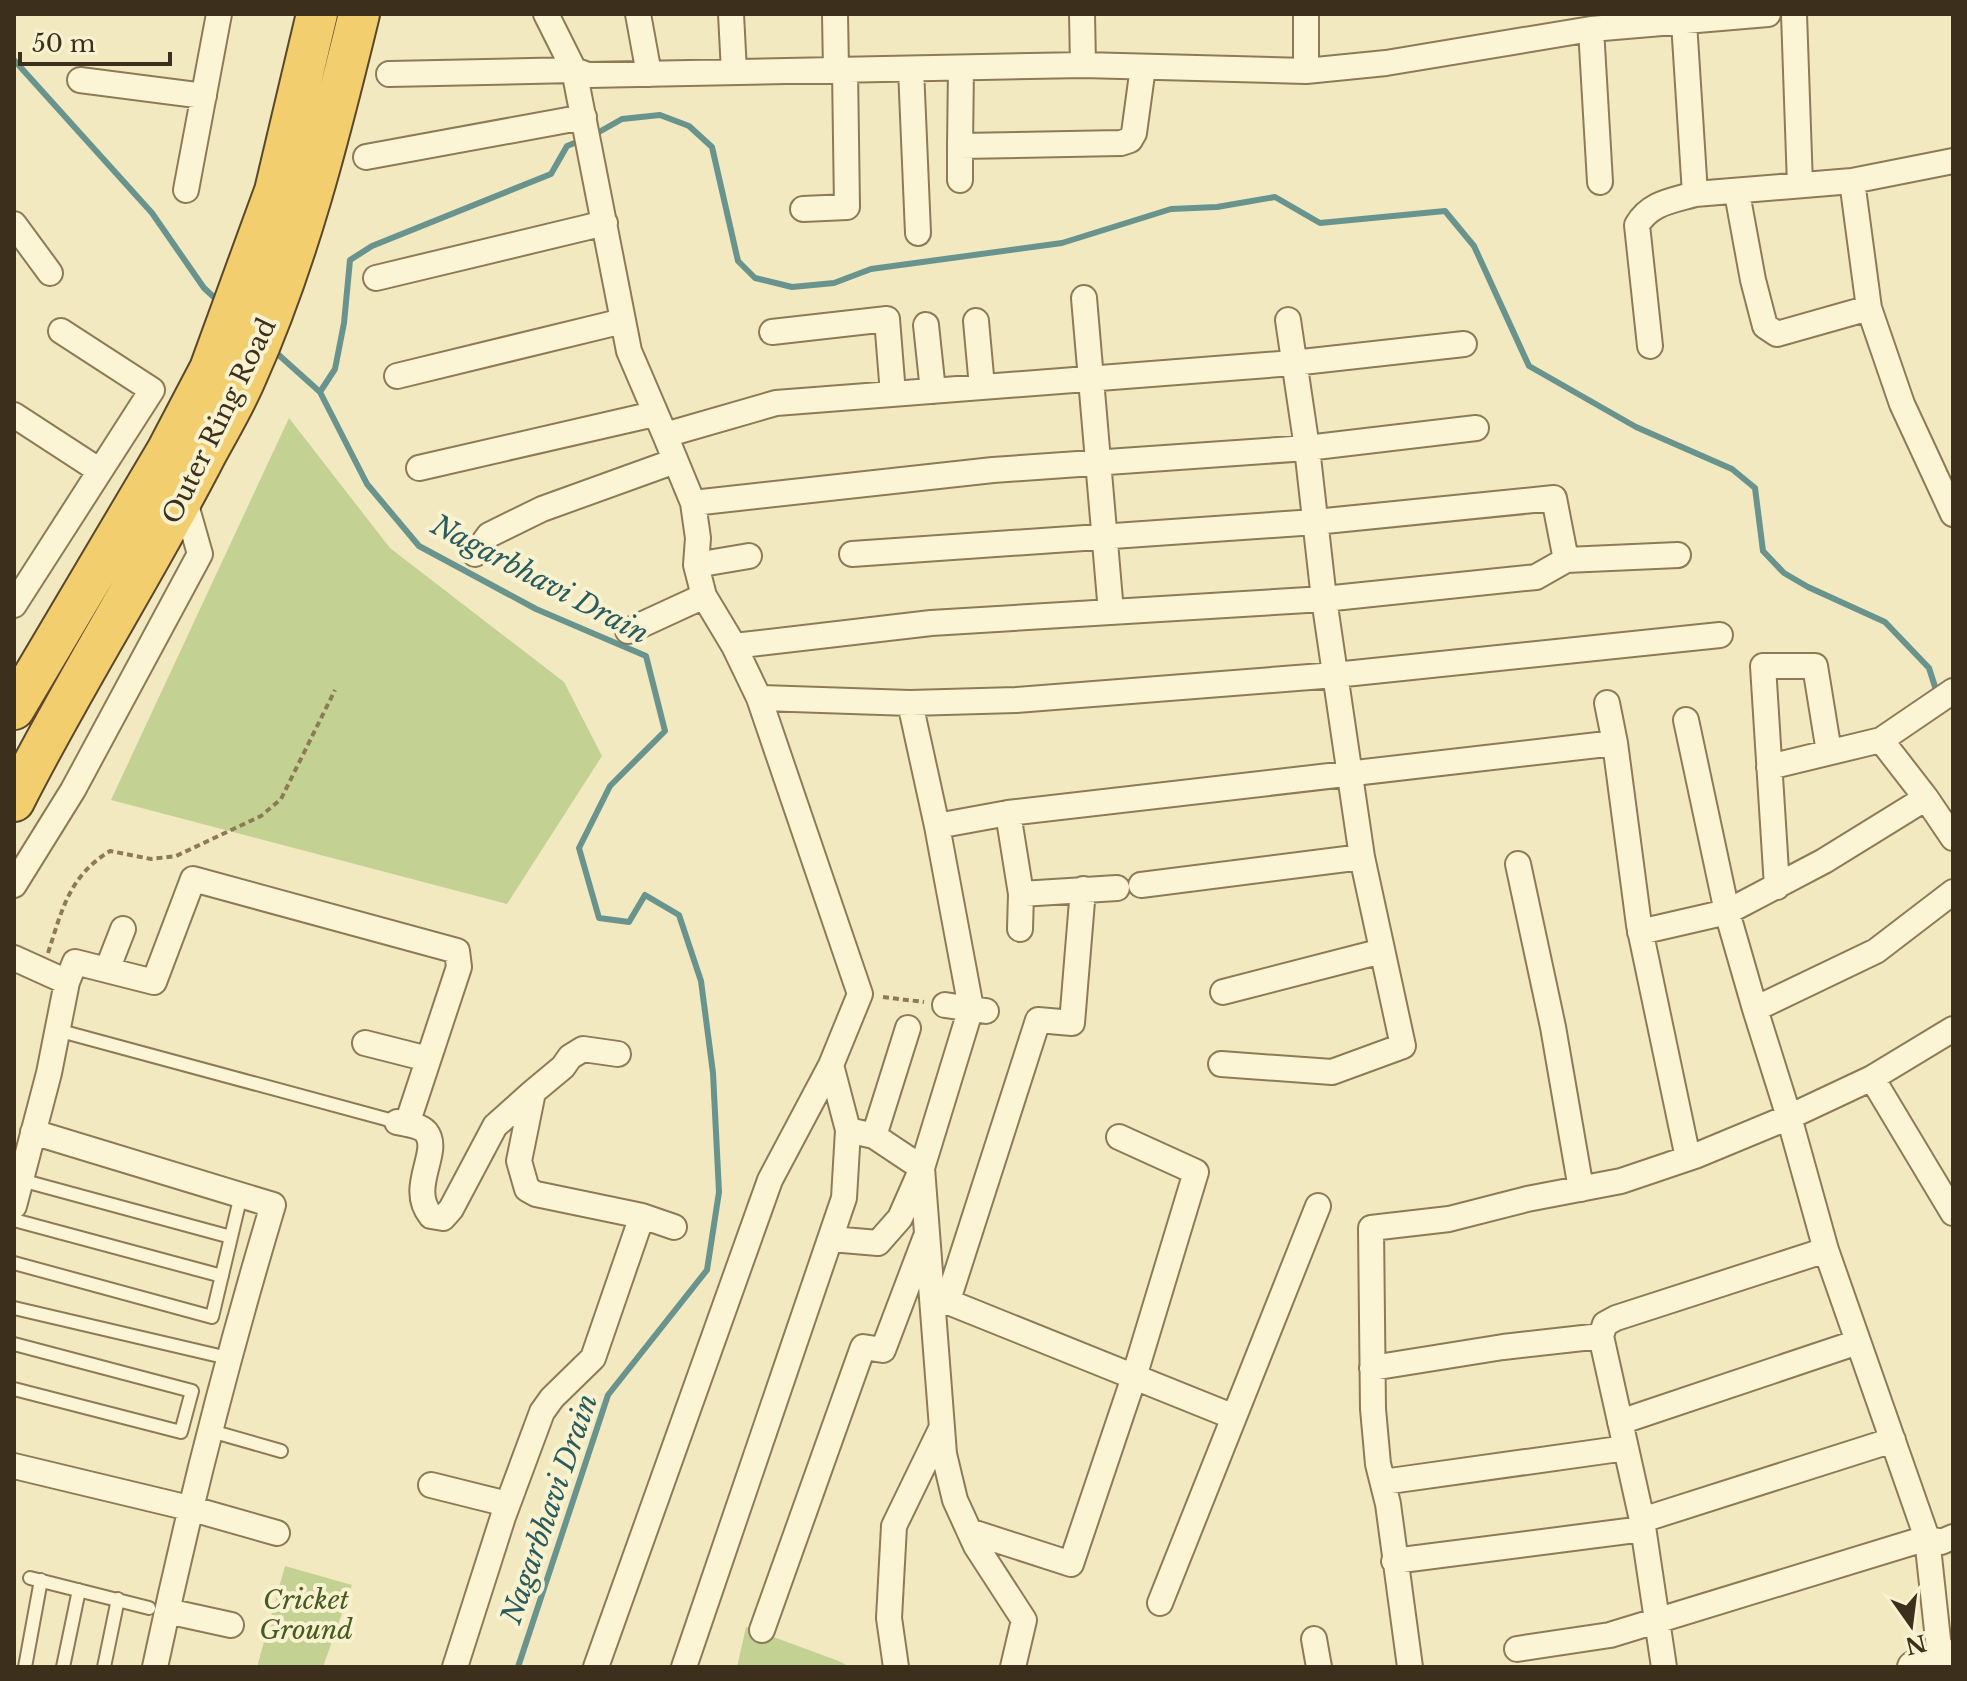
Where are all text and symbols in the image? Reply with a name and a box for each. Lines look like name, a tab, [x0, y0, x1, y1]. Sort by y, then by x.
scale bar	[20, 16, 170, 66]
text: 50 m	[32, 29, 96, 58]
street label: Outer Ring Road	[155, 313, 283, 529]
water label: Nagarbhavi Drain	[424, 507, 654, 651]
water label: Nagarbhavi Drain	[493, 1390, 605, 1630]
park label: Cricket Ground	[259, 1584, 353, 1646]
north arrow	[1871, 1585, 1951, 1665]
text: N	[1902, 1628, 1929, 1660]

